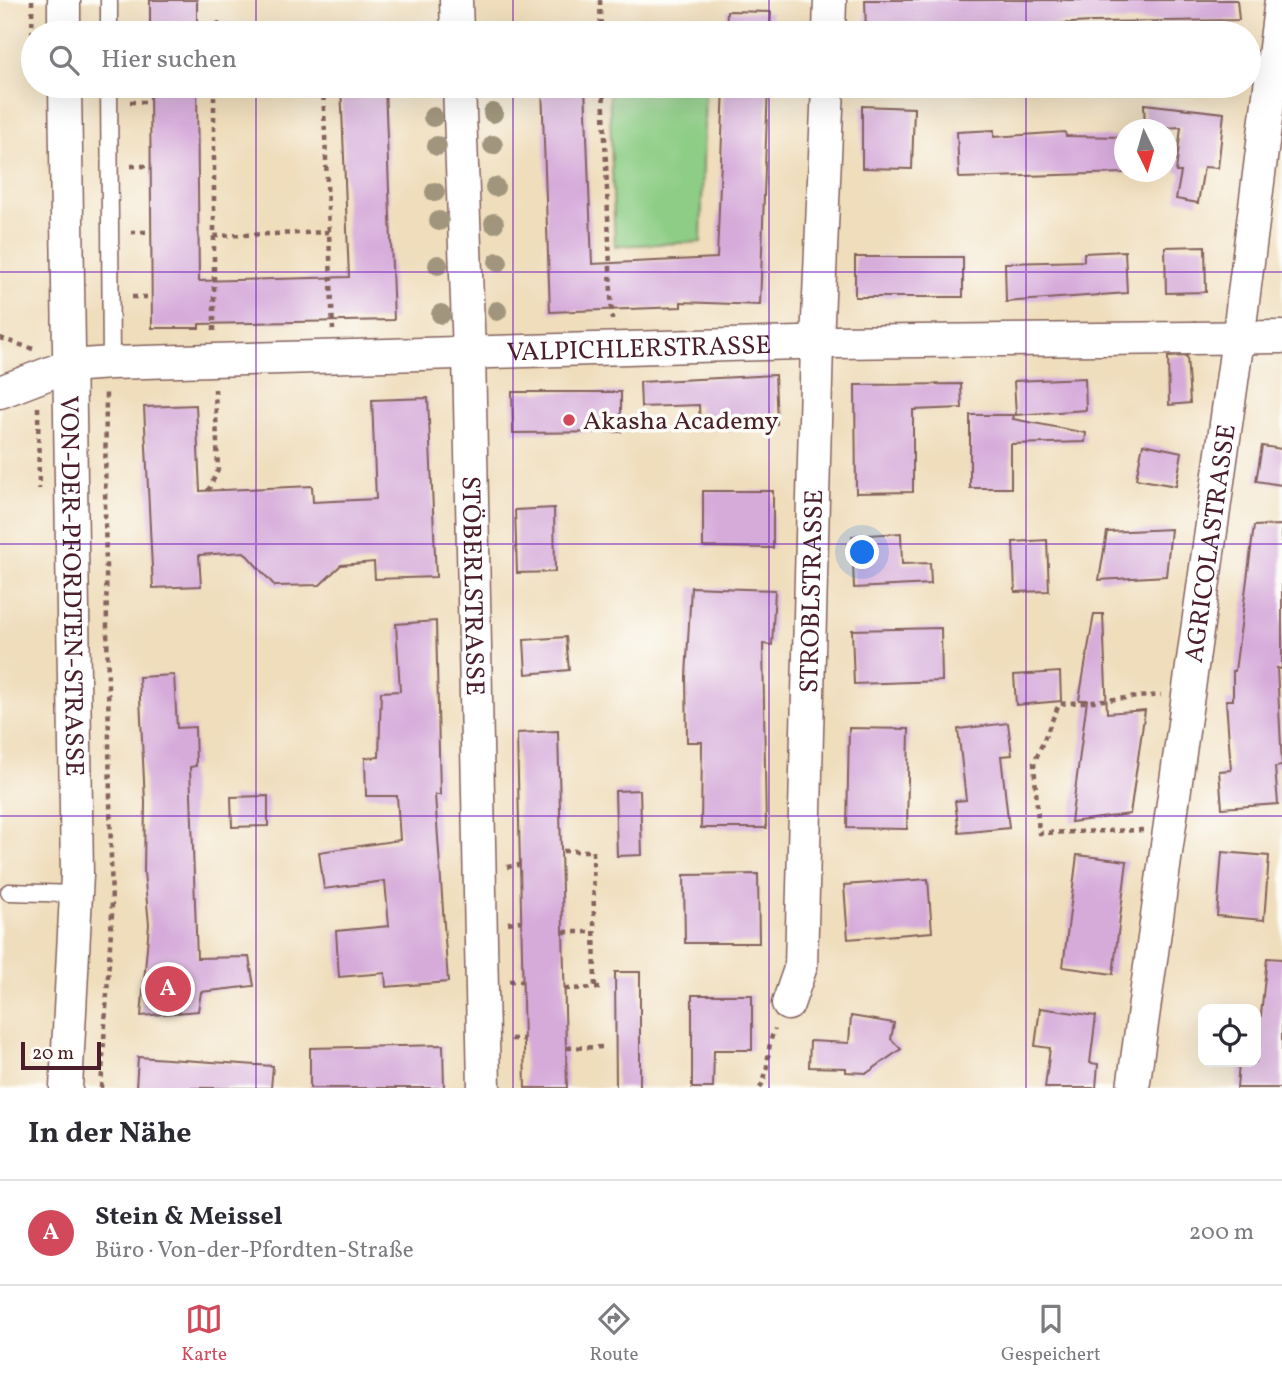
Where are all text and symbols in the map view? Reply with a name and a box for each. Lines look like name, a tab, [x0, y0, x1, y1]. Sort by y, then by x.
search box	[21, 21, 1261, 98]
icon: search	[45, 41, 83, 79]
text: Hier suchen	[101, 42, 237, 78]
north arrow	[1114, 119, 1177, 182]
street label: VALPICHLERSTRASSE	[506, 328, 772, 372]
street label: VON-DER-PFORDTEN-STRASSE	[50, 395, 92, 777]
place label: Akasha Academy	[583, 404, 779, 440]
marker: Akasha Academy	[561, 412, 577, 428]
street label: AGRICOLASTRASSE	[1177, 422, 1246, 665]
street label: STÖBERLSTRASSE	[452, 476, 492, 696]
street label: STROBLSTRASSE	[792, 489, 833, 694]
your location	[845, 535, 879, 569]
pin: A	[145, 963, 191, 1015]
map controls	[1198, 1004, 1261, 1067]
button: locate	[1198, 1004, 1261, 1067]
scale bar	[21, 1039, 102, 1071]
text: 20 m	[32, 1041, 74, 1067]
text: In der Nähe	[28, 1113, 192, 1155]
text: Stein & Meissel	[95, 1199, 283, 1235]
text: A	[43, 1217, 59, 1249]
text: 200 m	[1189, 1217, 1254, 1249]
text: Büro · Von-der-Pfordten-Straße	[95, 1235, 414, 1267]
tab: Karte	[181, 1300, 227, 1368]
tab: Route	[590, 1300, 639, 1368]
tab: Gespeichert	[1001, 1300, 1101, 1368]

